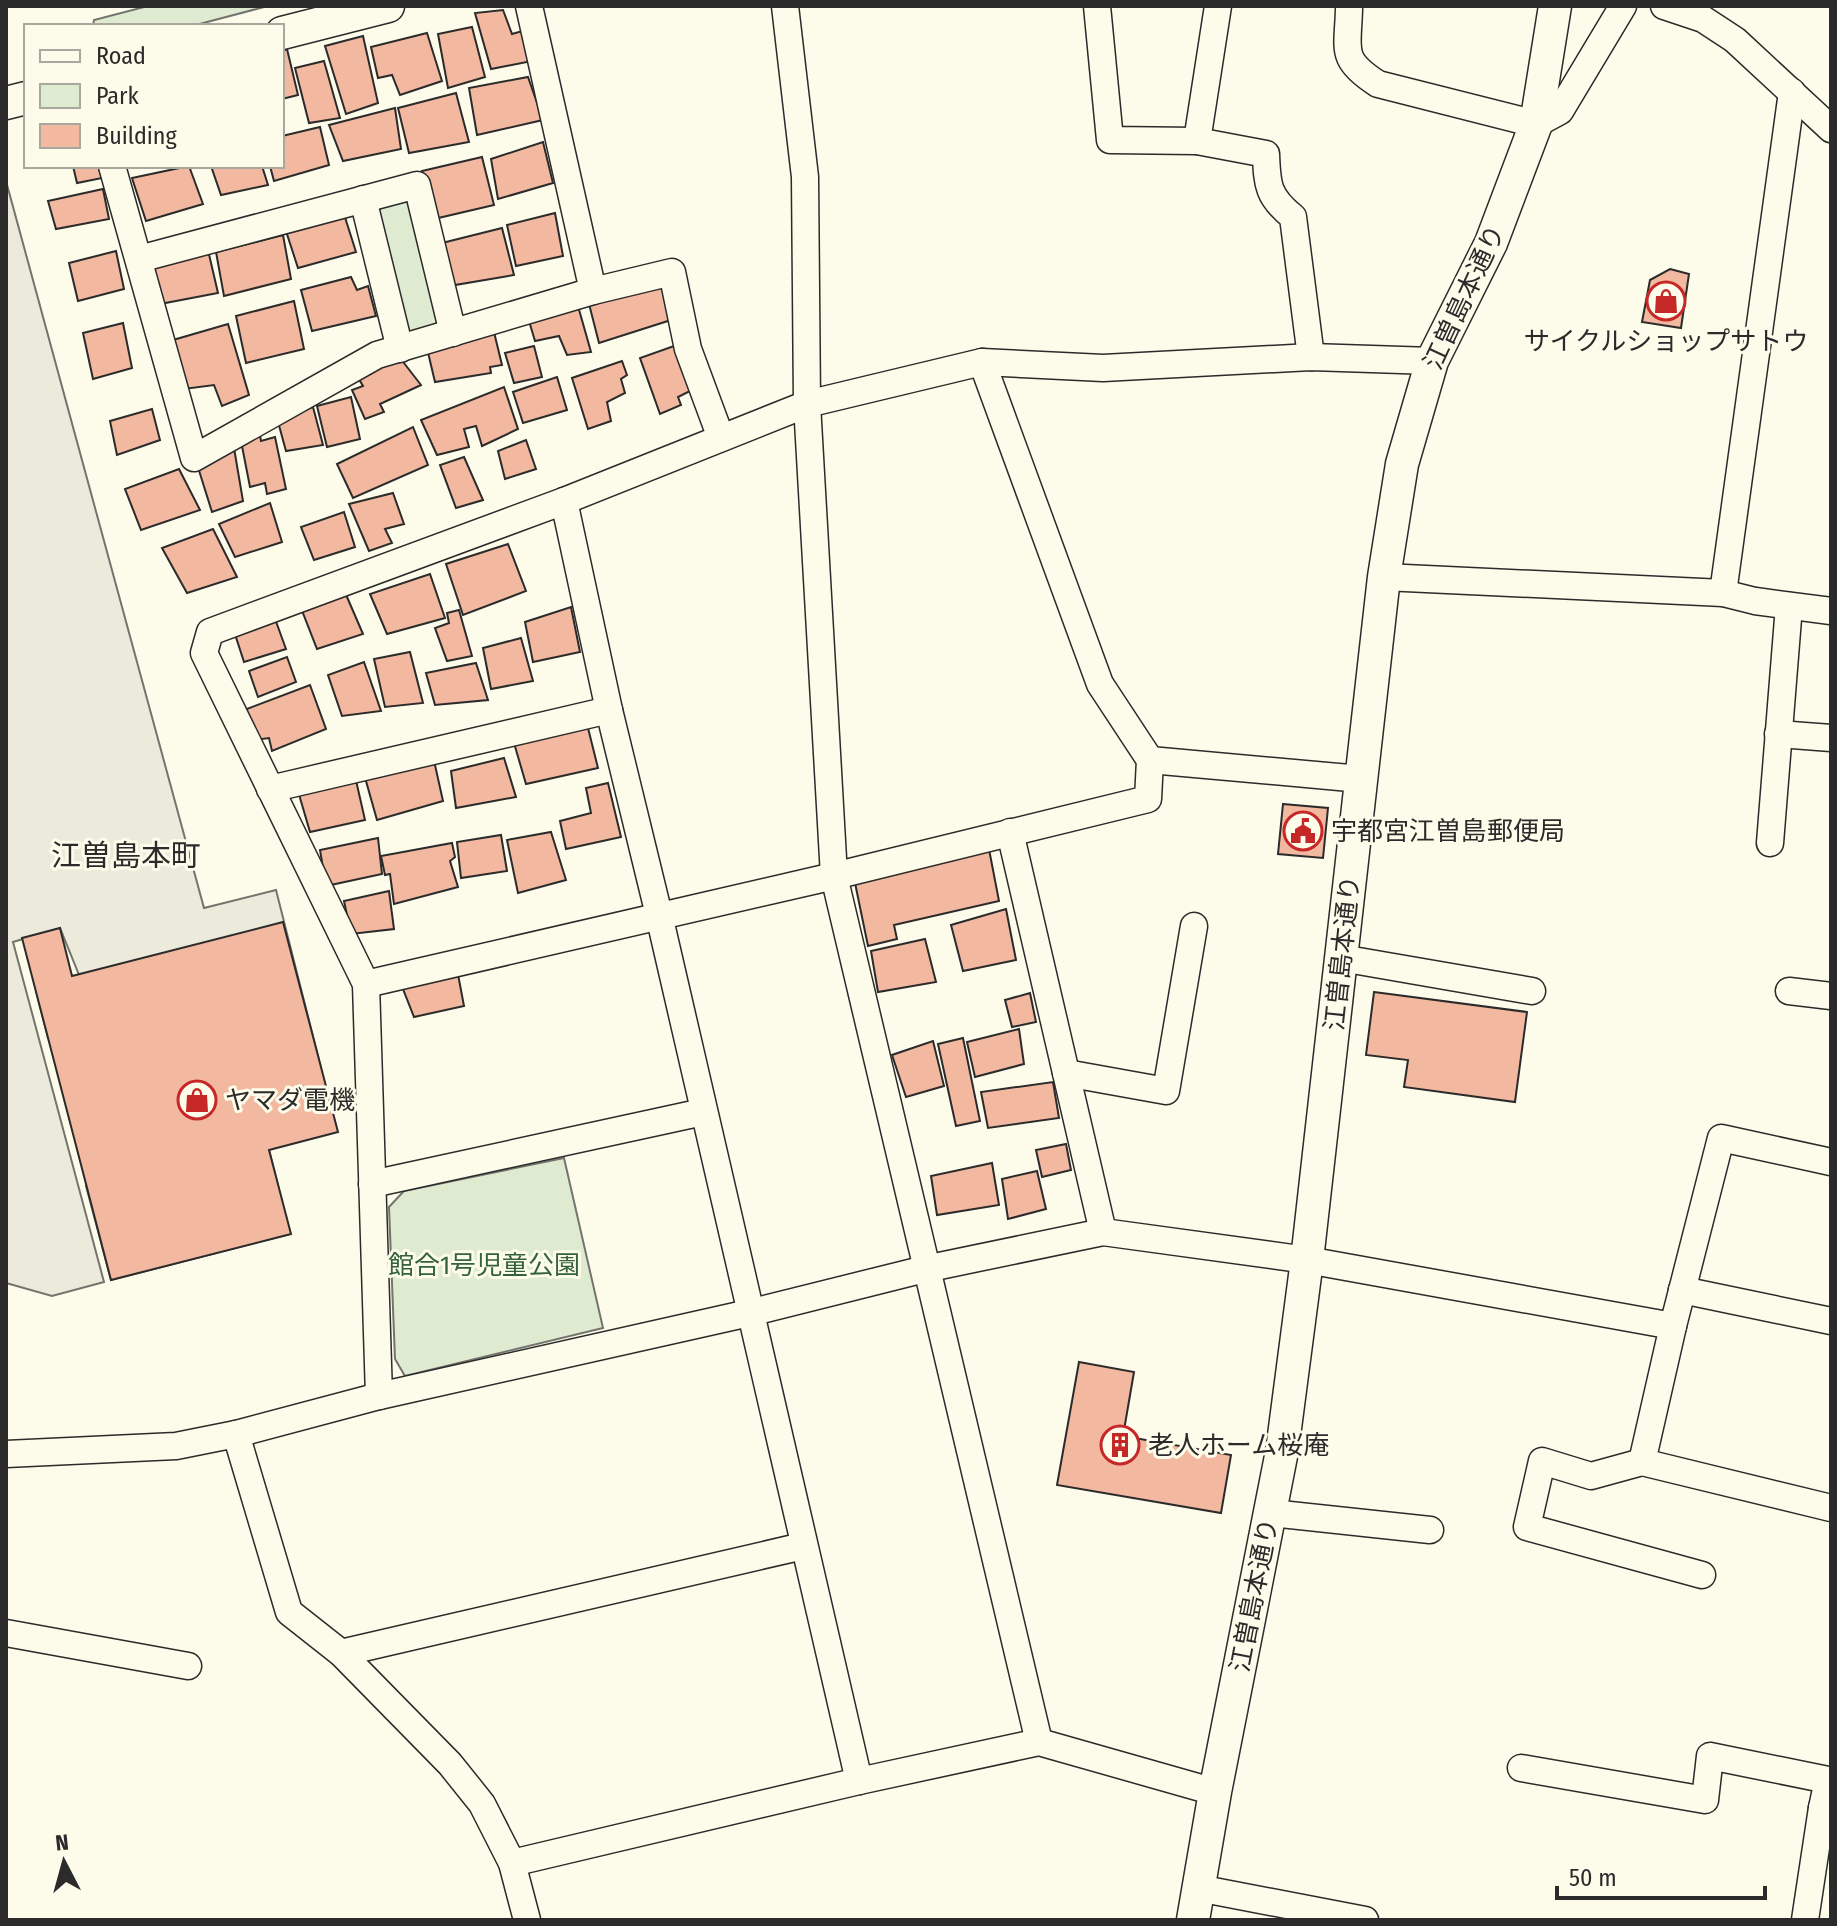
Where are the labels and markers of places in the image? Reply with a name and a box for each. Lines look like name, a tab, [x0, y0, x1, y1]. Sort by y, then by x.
shop icon: サイクルショップサトウ	[1645, 280, 1687, 322]
place label: サイクルショップサトウ	[1524, 326, 1808, 357]
public building icon: 宇都宮江曽島郵便局	[1282, 810, 1324, 852]
place label: 宇都宮江曽島郵便局	[1331, 816, 1565, 847]
shop icon: ヤマダ電機	[176, 1079, 218, 1121]
place label: ヤマダ電機	[225, 1085, 355, 1116]
building icon: 老人ホーム桜庵	[1099, 1424, 1141, 1466]
place label: 老人ホーム桜庵	[1148, 1430, 1329, 1461]

